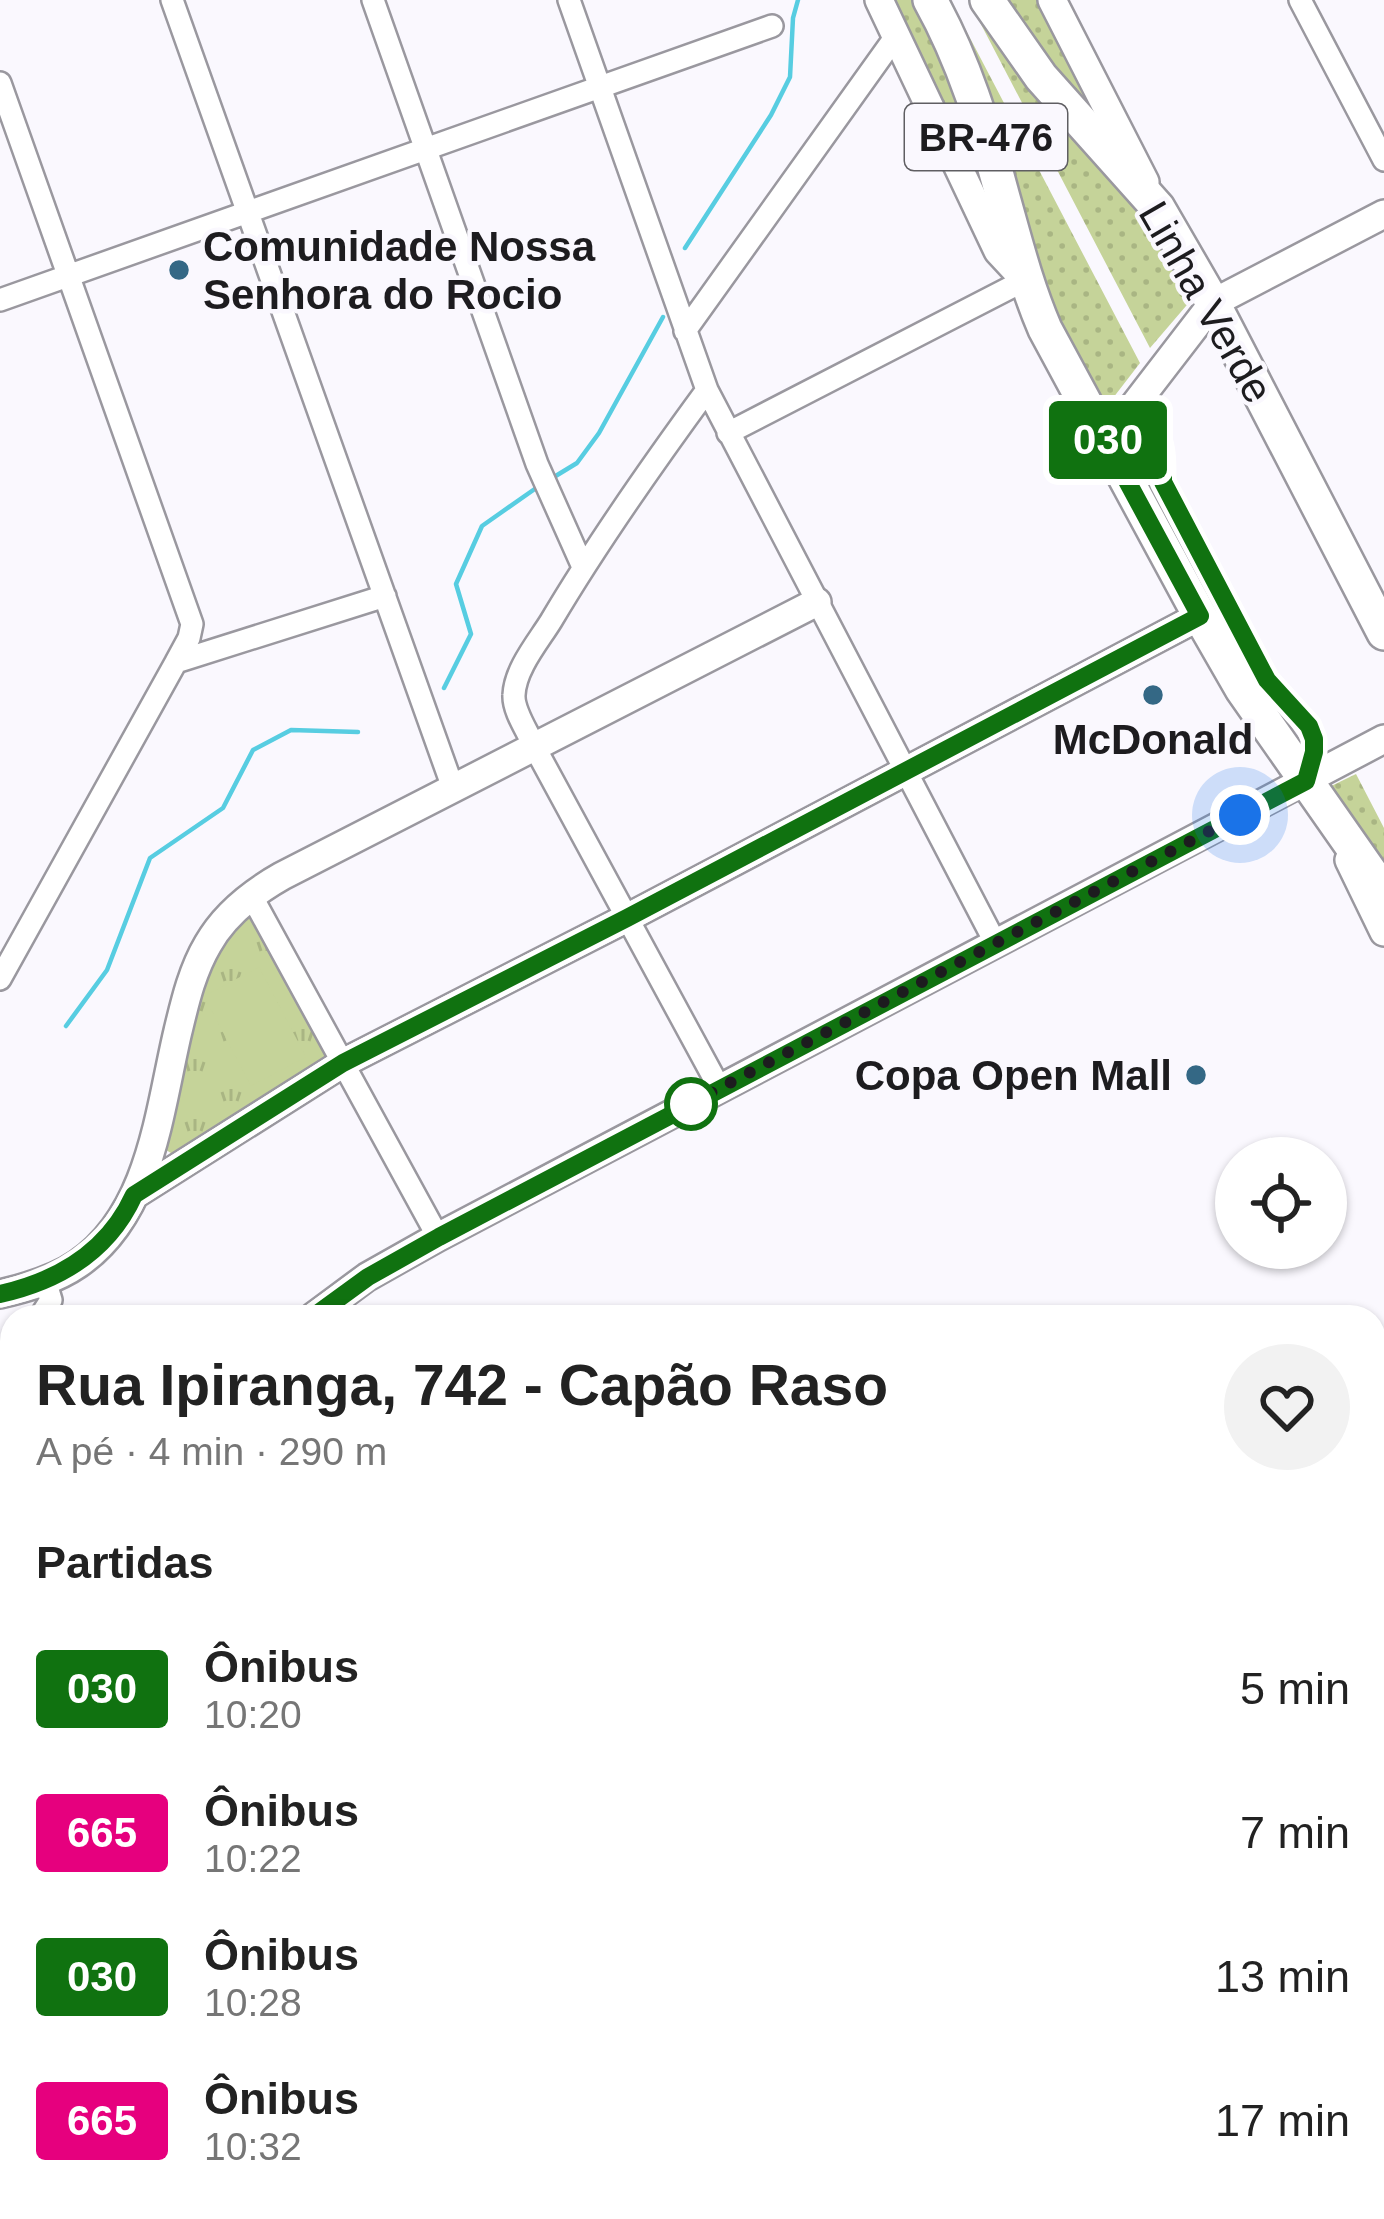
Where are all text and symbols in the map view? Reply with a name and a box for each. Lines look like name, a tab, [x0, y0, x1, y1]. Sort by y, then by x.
road number: BR-476	[905, 104, 1067, 170]
street label: Linha Verde	[1130, 193, 1282, 411]
place label: Comunidade Nossa Senhora do Rocio	[203, 223, 596, 318]
marker: Comunidade Nossa Senhora do Rocio	[166, 257, 192, 283]
line badge: 030	[1039, 401, 1177, 479]
text: 030	[1073, 416, 1143, 463]
marker: McDonald	[1140, 682, 1166, 708]
place label: McDonald	[1053, 716, 1253, 763]
your location	[1210, 785, 1270, 845]
place label: Copa Open Mall	[855, 1052, 1172, 1099]
marker: Copa Open Mall	[1183, 1062, 1209, 1088]
unlabelled marker	[666, 1079, 716, 1129]
map controls	[1215, 1137, 1347, 1269]
button: locate	[1215, 1137, 1347, 1269]
button: heart	[1224, 1344, 1350, 1470]
text: Rua Ipiranga, 742 - Capão Raso	[36, 1353, 888, 1417]
text: A pé · 4 min · 290 m	[36, 1430, 387, 1473]
text: Partidas	[36, 1537, 214, 1588]
text: Ônibus	[204, 1641, 359, 1692]
text: 5 min	[1240, 1663, 1350, 1714]
text: 030	[67, 1665, 137, 1712]
text: 10:20	[204, 1693, 302, 1736]
text: Ônibus	[204, 1785, 359, 1836]
text: 7 min	[1240, 1807, 1350, 1858]
text: 665	[67, 1809, 137, 1856]
text: 10:22	[204, 1837, 302, 1880]
text: Ônibus	[204, 1929, 359, 1980]
text: 13 min	[1215, 1951, 1350, 2002]
text: 030	[67, 1953, 137, 2000]
text: 10:28	[204, 1981, 302, 2024]
text: Ônibus	[204, 2073, 359, 2124]
text: 17 min	[1215, 2095, 1350, 2146]
text: 665	[67, 2097, 137, 2144]
text: 10:32	[204, 2125, 302, 2168]

